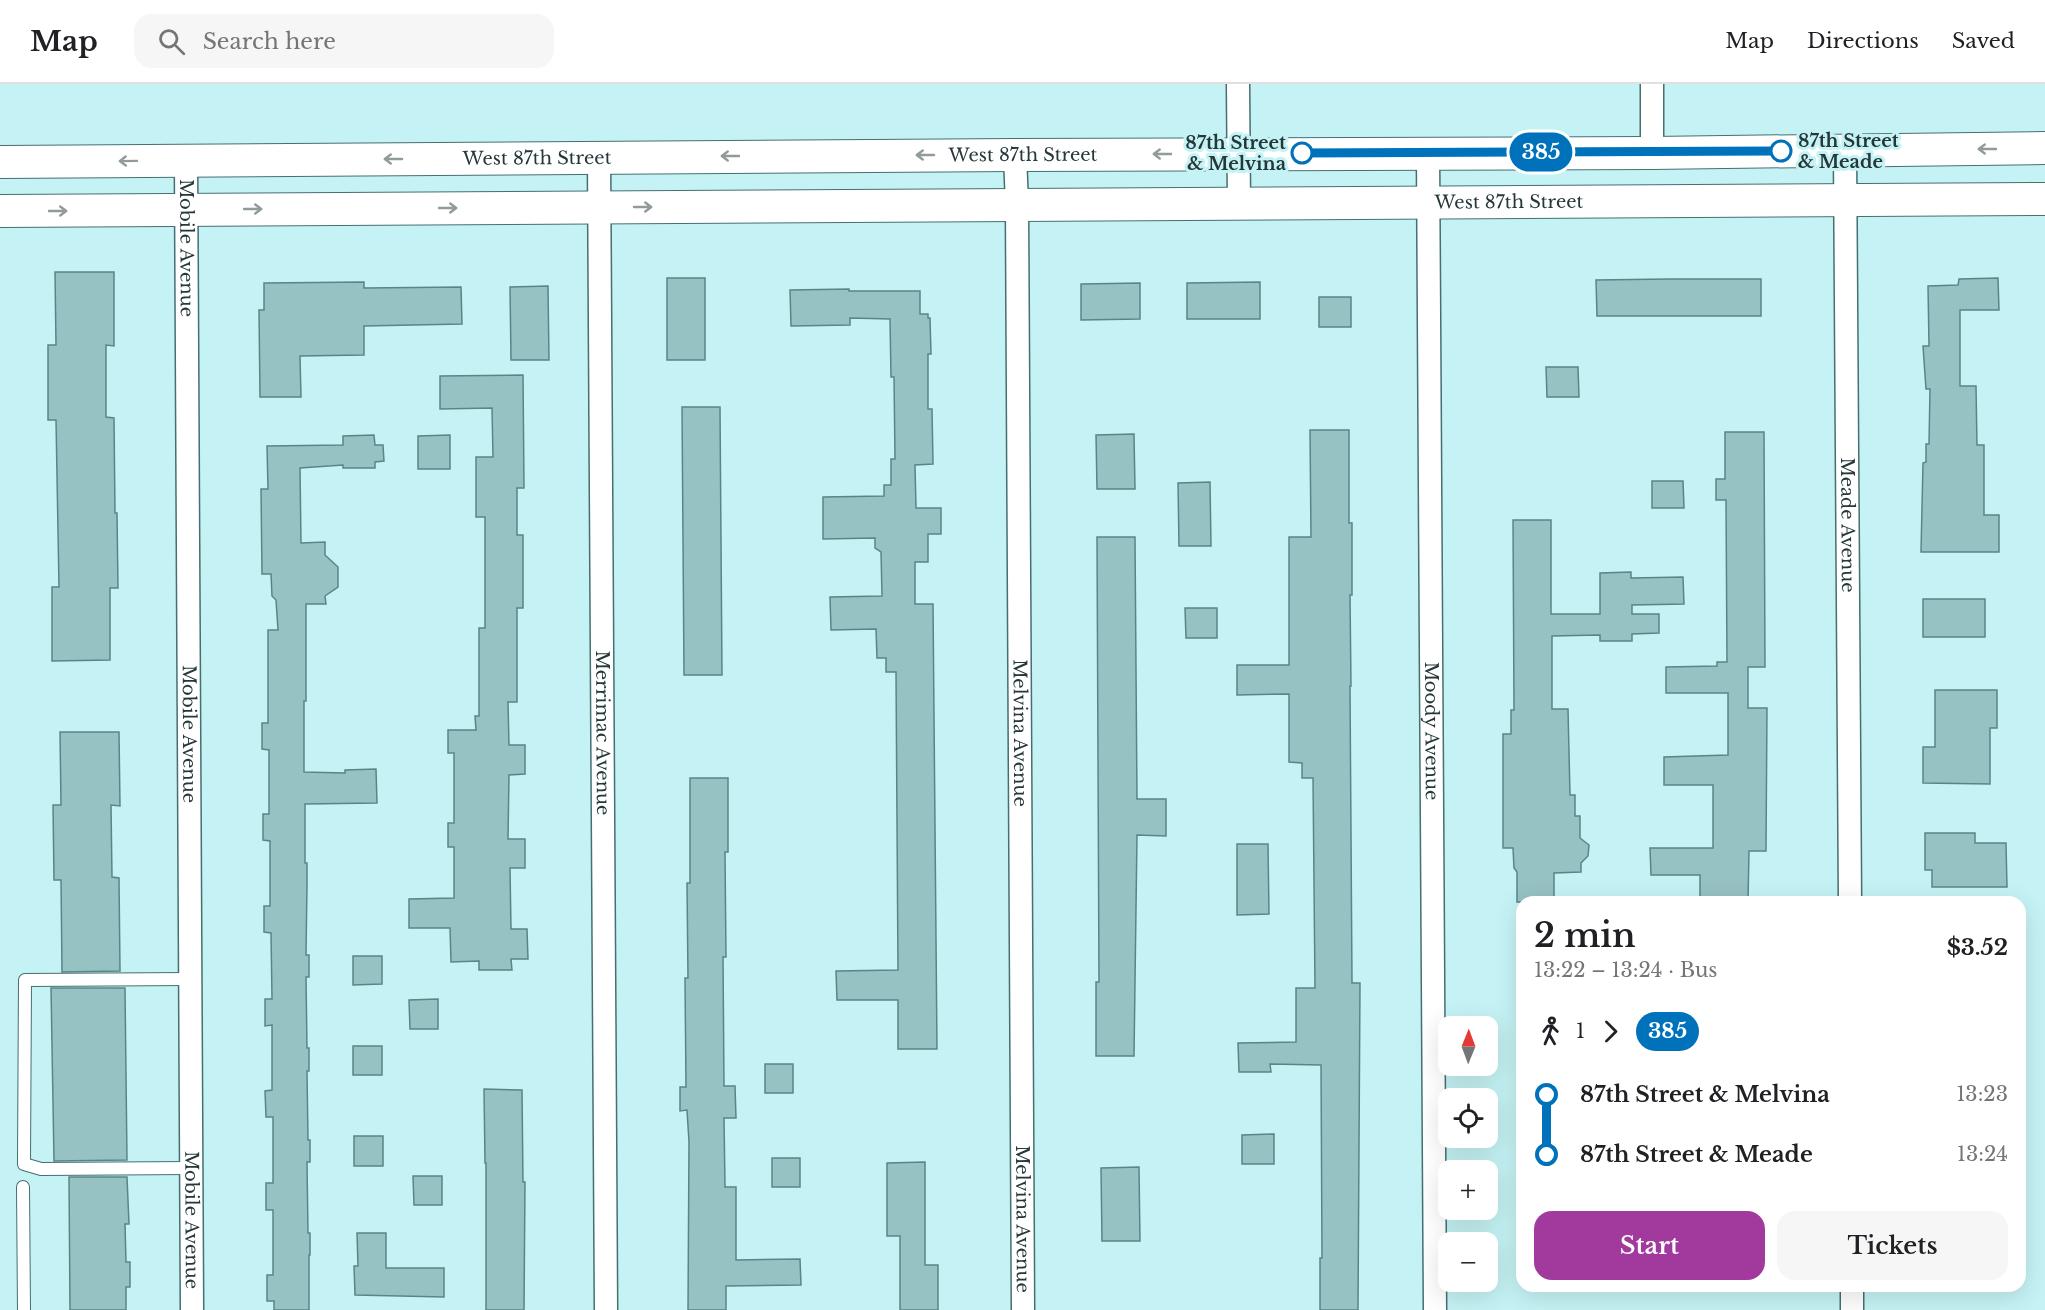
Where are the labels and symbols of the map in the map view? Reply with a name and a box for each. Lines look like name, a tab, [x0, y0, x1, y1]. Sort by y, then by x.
place label: 87th Street & Meade	[1798, 130, 1899, 173]
place label: 87th Street & Melvina	[1185, 132, 1287, 175]
line badge: 385	[1506, 132, 1576, 172]
marker: 87th Street & Meade	[1770, 140, 1792, 162]
marker: 87th Street & Melvina	[1291, 142, 1313, 164]
one-way arrow	[1977, 143, 1997, 155]
street label: West 87th Street	[947, 144, 1098, 166]
street label: West 87th Street	[461, 147, 612, 170]
one-way arrow	[1152, 148, 1172, 160]
one-way arrow	[915, 149, 935, 161]
one-way arrow	[720, 150, 740, 162]
one-way arrow	[384, 153, 404, 165]
one-way arrow	[118, 155, 138, 167]
street label: Mobile Avenue	[175, 179, 198, 317]
street label: West 87th Street	[1433, 191, 1584, 214]
one-way arrow	[633, 201, 653, 213]
one-way arrow	[438, 202, 458, 214]
one-way arrow	[243, 204, 263, 215]
one-way arrow	[48, 205, 68, 217]
street label: Meade Avenue	[1836, 457, 1859, 593]
street label: Merrimac Avenue	[591, 651, 614, 815]
street label: Melvina Avenue	[1008, 659, 1031, 807]
street label: Moody Avenue	[1420, 662, 1443, 800]
street label: Mobile Avenue	[178, 665, 200, 803]
north arrow	[1438, 1016, 1498, 1076]
street label: Melvina Avenue	[1011, 1145, 1034, 1293]
street label: Mobile Avenue	[180, 1151, 203, 1289]

